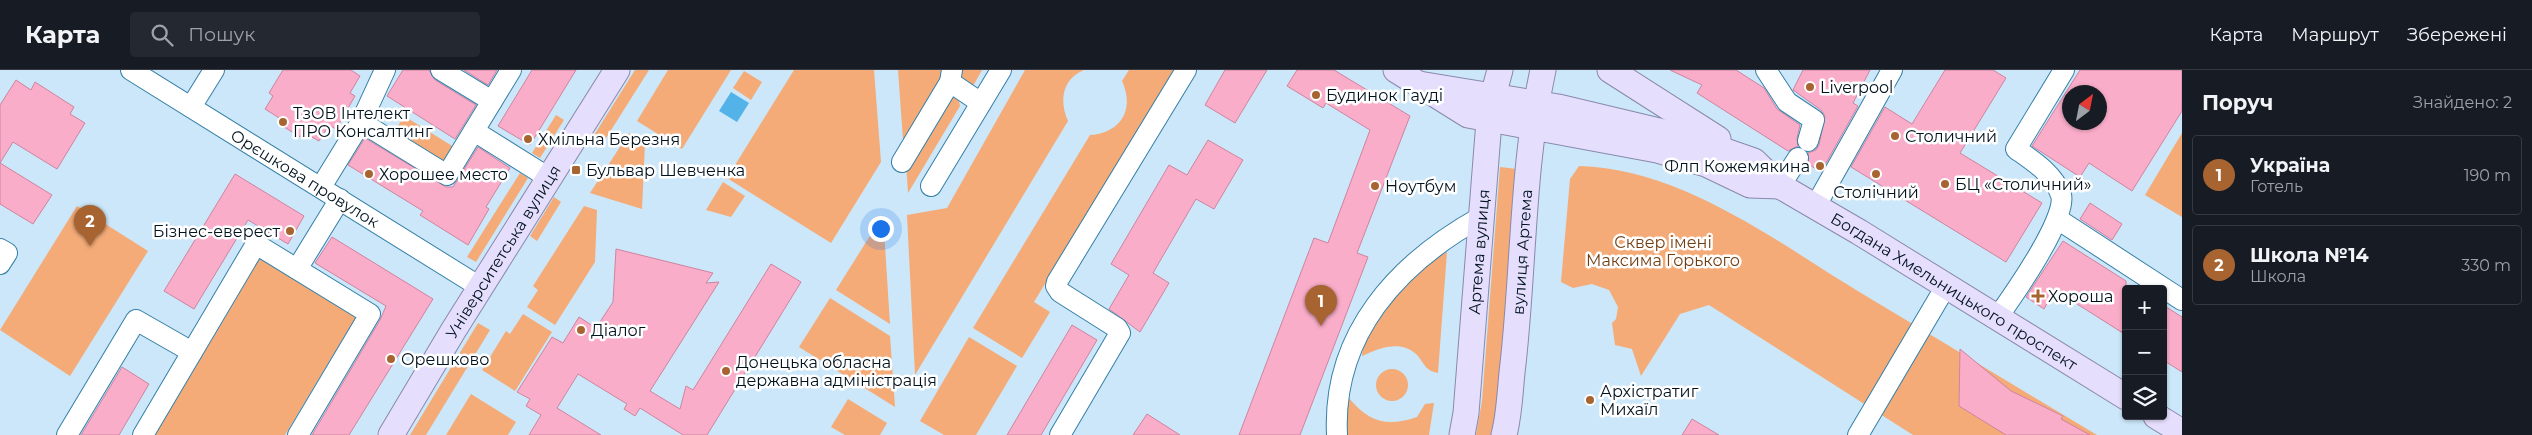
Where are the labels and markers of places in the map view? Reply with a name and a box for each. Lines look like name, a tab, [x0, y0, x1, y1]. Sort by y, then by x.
place label: Liverpool	[1820, 78, 1893, 97]
marker: Liverpool	[1804, 81, 1816, 93]
place label: Будинок Гауді	[1326, 86, 1443, 105]
marker: Будинок Гауді	[1310, 89, 1322, 101]
place label: ТзОВ Інтелект ПРО Консалтинг	[293, 104, 433, 141]
marker: ТзОВ Інтелект ПРО Консалтинг	[277, 116, 289, 128]
place label: Столичний	[1905, 127, 1997, 146]
place label: Хмільна Березня	[538, 130, 680, 149]
marker: Столичний	[1889, 130, 1901, 142]
marker: Хмільна Березня	[522, 133, 534, 145]
place label: Флп Кожемякина	[1664, 157, 1810, 176]
marker: Флп Кожемякина	[1814, 160, 1826, 172]
place label: Бульвар Шевченка	[586, 161, 745, 180]
marker: Бульвар Шевченка	[570, 164, 582, 176]
place label: Хорошее место	[379, 165, 508, 184]
marker: Хорошее место	[363, 168, 375, 180]
marker: Столічний	[1870, 168, 1882, 180]
place label: БЦ «Столичний»	[1955, 175, 2091, 194]
place label: Ноутбум	[1385, 177, 1456, 196]
marker: БЦ «Столичний»	[1939, 178, 1951, 190]
marker: Ноутбум	[1369, 180, 1381, 192]
place label: Столічний	[1833, 183, 1919, 202]
pin: 2	[74, 205, 106, 246]
place label: Бізнес-еверест	[153, 222, 280, 241]
marker: Бізнес-еверест	[284, 225, 296, 237]
pin: 1	[1305, 285, 1337, 326]
place label: Хороша	[2048, 287, 2113, 306]
marker: Хороша	[2032, 290, 2044, 302]
place label: Діалог	[591, 321, 646, 340]
marker: Діалог	[575, 324, 587, 336]
place label: Орешково	[401, 350, 489, 369]
marker: Орешково	[385, 353, 397, 365]
place label: Донецька обласна державна адміністрація	[736, 353, 937, 390]
marker: Донецька обласна державна адміністрація	[720, 365, 732, 377]
place label: Архістратиг Михаїл	[1600, 382, 1699, 419]
marker: Архістратиг Михаїл	[1584, 394, 1596, 406]

